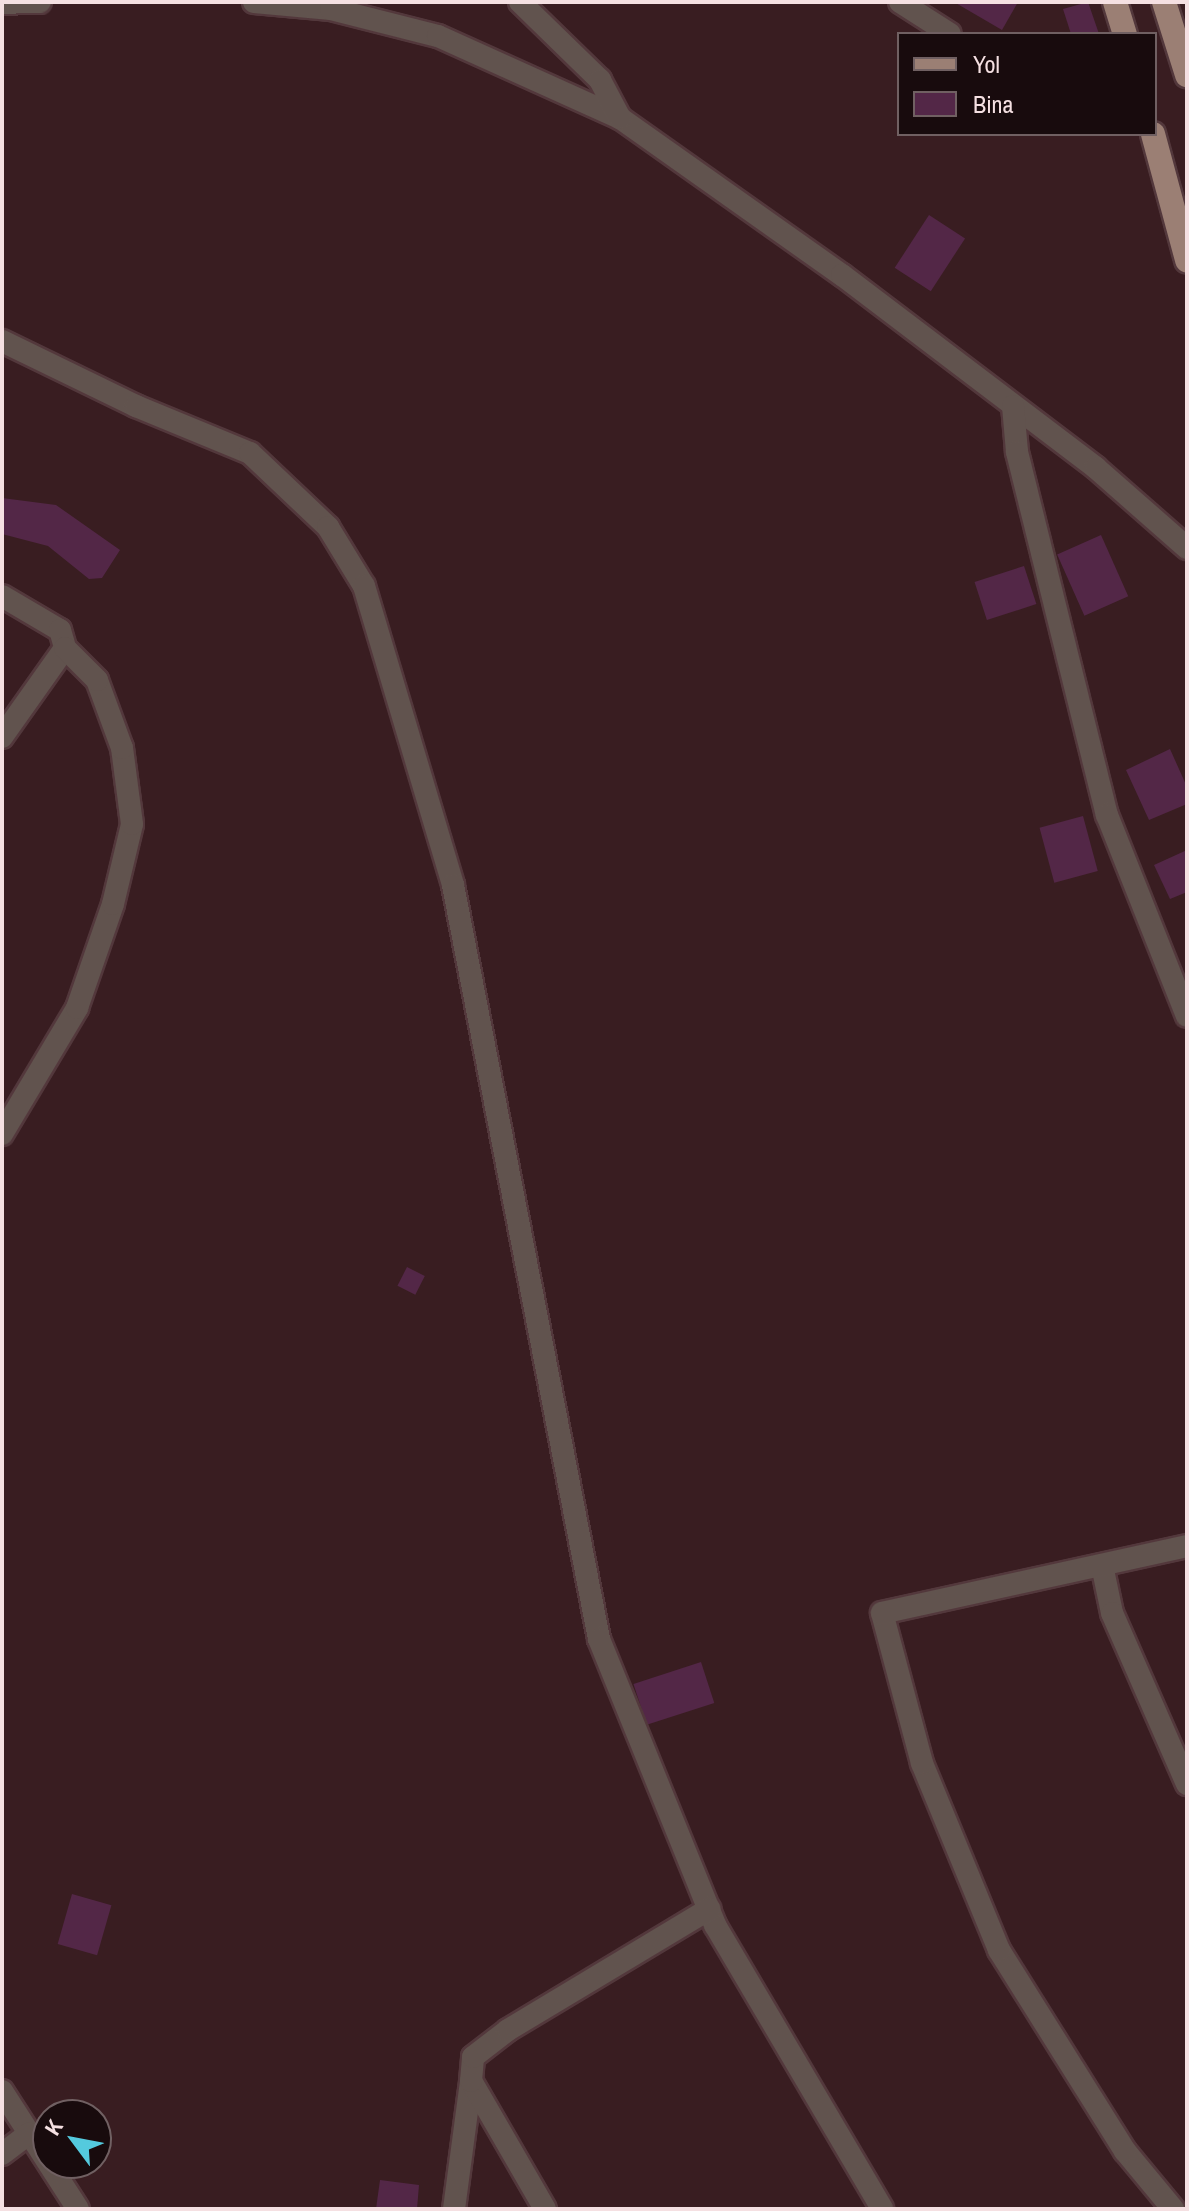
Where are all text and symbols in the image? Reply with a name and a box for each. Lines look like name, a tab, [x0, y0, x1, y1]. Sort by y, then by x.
legend	[897, 32, 1157, 136]
text: Yol	[973, 48, 1000, 80]
text: Bina	[973, 88, 1014, 120]
north arrow	[32, 2099, 112, 2179]
text: K	[37, 2114, 70, 2141]

